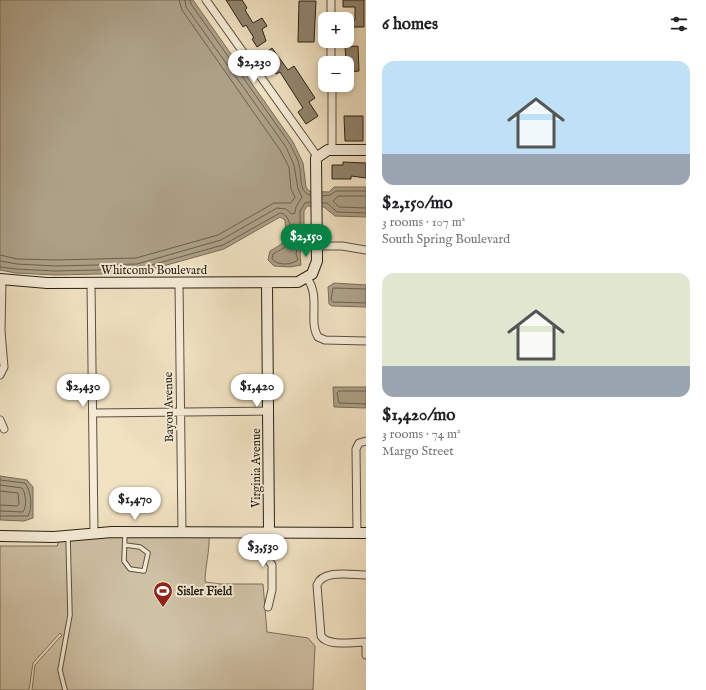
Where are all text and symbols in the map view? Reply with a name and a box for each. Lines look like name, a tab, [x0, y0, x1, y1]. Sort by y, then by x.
map controls	[318, 12, 354, 92]
button: +	[318, 12, 354, 48]
icon: filters	[668, 13, 690, 35]
text: 6 homes	[382, 14, 438, 35]
pin: $2,230	[221, 50, 287, 84]
text: $2,230	[237, 54, 271, 71]
button: −	[318, 56, 354, 92]
icon: home	[500, 87, 572, 159]
text: $2,150/mo	[382, 193, 453, 214]
text: 3 rooms · 107 m²	[382, 214, 465, 231]
pin: $2,150	[273, 224, 339, 258]
text: $2,150	[290, 228, 322, 245]
text: South Spring Boulevard	[382, 231, 510, 248]
street label: Whitcomb Boulevard	[101, 263, 208, 278]
icon: home	[500, 299, 572, 371]
street label: Bayou Avenue	[161, 371, 177, 442]
pin: $2,430	[50, 374, 116, 408]
pin: $1,420	[224, 374, 290, 408]
text: $2,430	[66, 378, 100, 395]
text: $1,420	[240, 378, 274, 395]
text: $1,420/mo	[382, 405, 455, 426]
text: 3 rooms · 74 m²	[382, 426, 461, 443]
street label: Virginia Avenue	[249, 428, 264, 509]
text: Margo Street	[382, 443, 454, 460]
pin: $1,470	[102, 487, 168, 521]
text: $1,470	[118, 491, 152, 508]
pin: $3,530	[230, 534, 296, 568]
text: $3,530	[247, 538, 279, 555]
sports icon: Sisler Field	[152, 580, 174, 608]
place label: Sisler Field	[177, 584, 233, 599]

